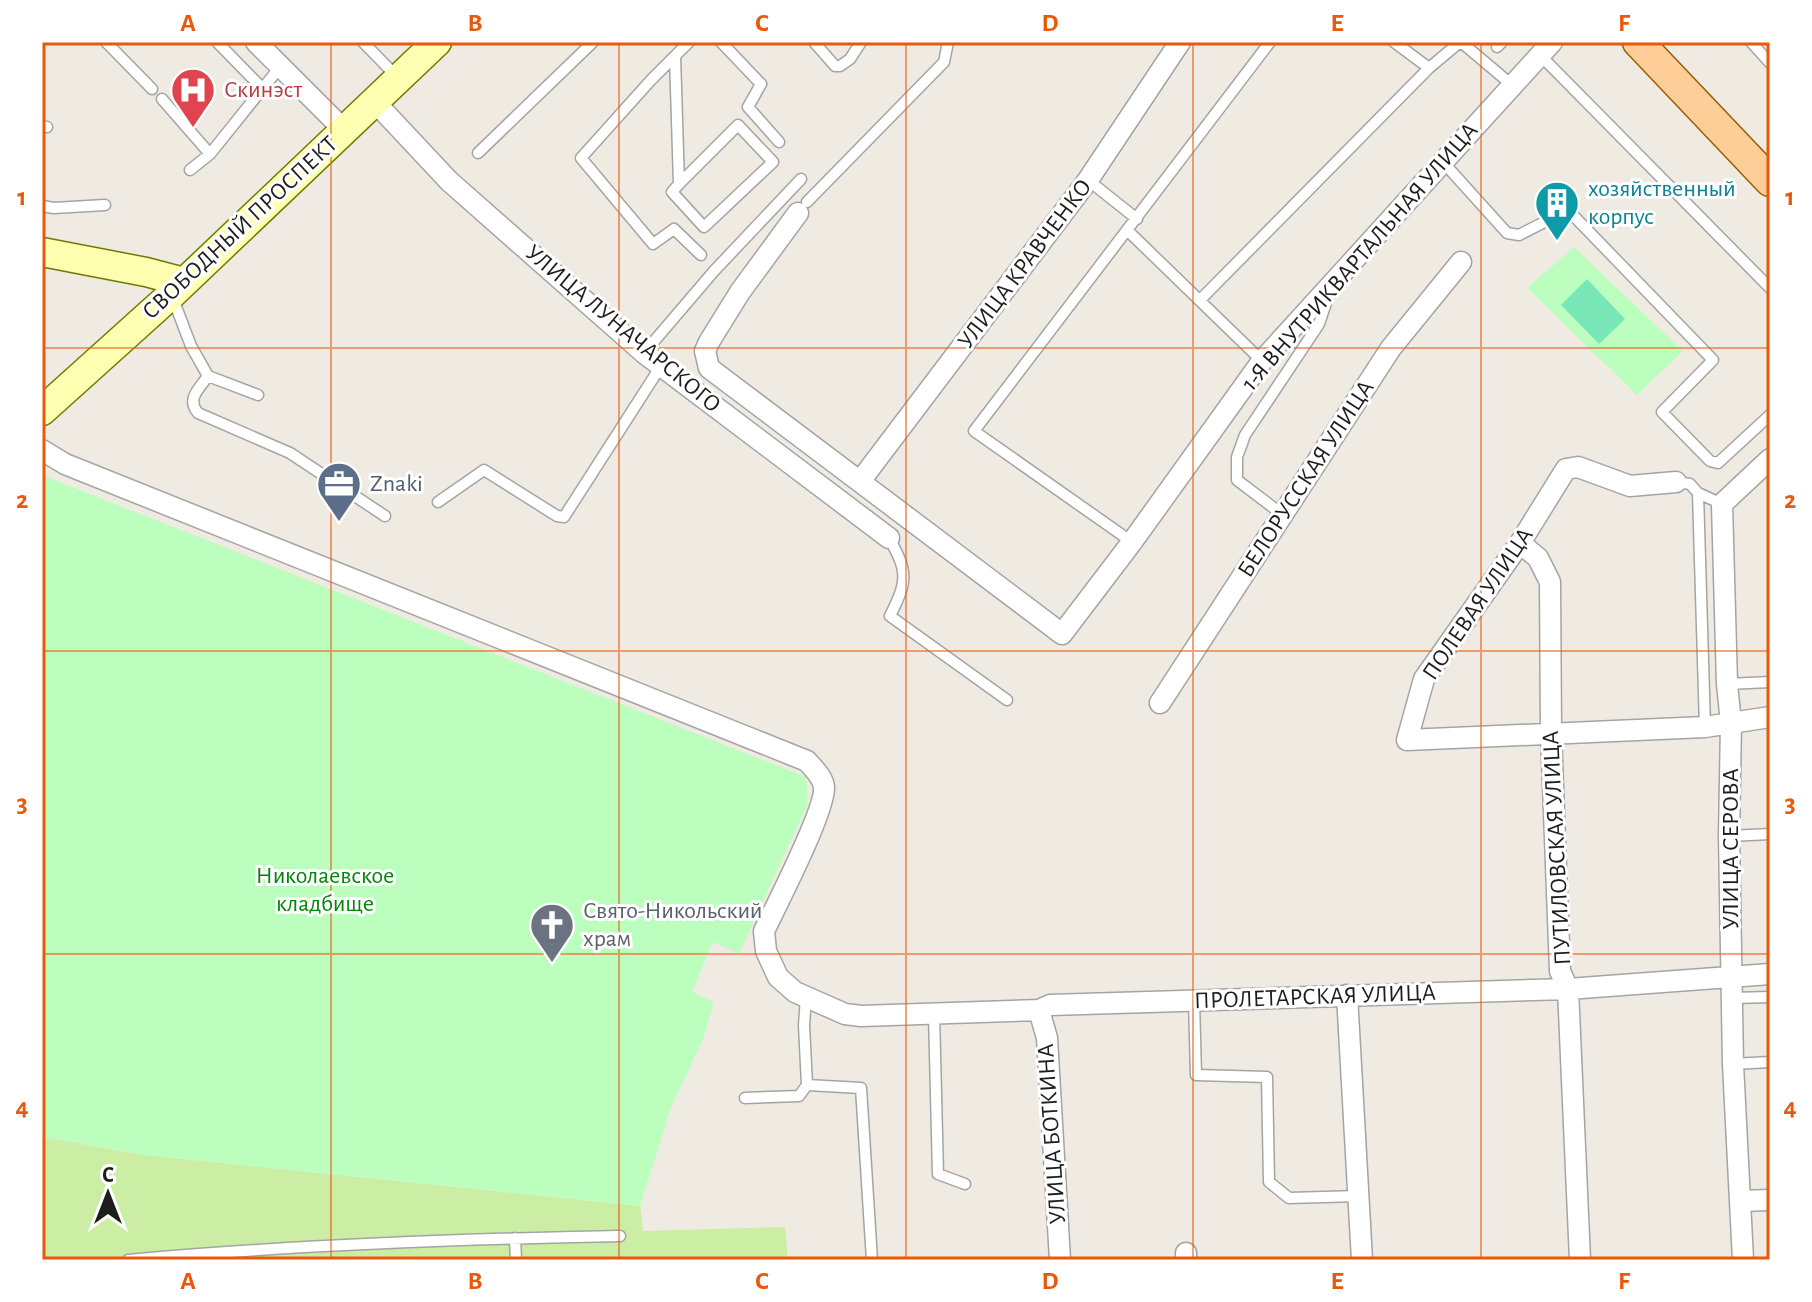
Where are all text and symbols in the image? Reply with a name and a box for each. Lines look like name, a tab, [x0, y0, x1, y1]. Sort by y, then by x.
text: A	[180, 10, 196, 36]
text: B	[467, 10, 483, 36]
text: C	[755, 10, 769, 36]
text: D	[1041, 10, 1059, 36]
text: E	[1330, 10, 1344, 36]
text: F	[1618, 10, 1631, 36]
hospital icon: Скинэст	[169, 66, 217, 129]
place label: Скинэст	[224, 78, 302, 102]
street label: 1-Я ВНУТРИКВАРТАЛЬНАЯ УЛИЦА	[1237, 118, 1483, 396]
street label: СВОБОДНЫЙ ПРОСПЕКТ	[138, 131, 342, 324]
street label: УЛИЦА КРАВЧЕНКО	[954, 175, 1096, 353]
place label: хозяйственный корпус	[1588, 177, 1736, 229]
building icon: хозяйственный корпус	[1533, 179, 1581, 242]
text: 1	[17, 184, 27, 210]
text: 1	[1785, 184, 1795, 210]
street label: УЛИЦА ЛУНАЧАРСКОГО	[521, 241, 725, 417]
street label: БЕЛОРУССКАЯ УЛИЦА	[1233, 376, 1379, 582]
office icon: Znaki	[315, 460, 363, 523]
place label: Znaki	[370, 472, 423, 496]
text: 2	[16, 487, 28, 513]
text: 2	[1784, 487, 1796, 513]
street label: ПОЛЕВАЯ УЛИЦА	[1418, 524, 1538, 684]
street label: ПУТИЛОВСКАЯ УЛИЦА	[1539, 730, 1575, 966]
street label: УЛИЦА СЕРОВА	[1719, 768, 1743, 930]
text: 3	[16, 791, 28, 817]
text: 3	[1784, 791, 1796, 817]
park label: Николаевское кладбище	[256, 864, 394, 916]
place label: Свято-Никольский храм	[583, 899, 763, 951]
church icon: Свято-Никольский храм	[528, 901, 576, 964]
street label: ПРОЛЕТАРСКАЯ УЛИЦА	[1194, 981, 1436, 1013]
street label: УЛИЦА БОТКИНА	[1034, 1043, 1070, 1225]
text: 4	[15, 1094, 29, 1120]
text: 4	[1783, 1094, 1797, 1120]
north arrow	[68, 1154, 148, 1234]
text: С	[102, 1164, 114, 1186]
text: A	[180, 1268, 196, 1294]
text: B	[467, 1268, 483, 1294]
text: C	[755, 1268, 769, 1294]
text: D	[1041, 1268, 1059, 1294]
text: E	[1330, 1268, 1344, 1294]
text: F	[1618, 1268, 1631, 1294]

